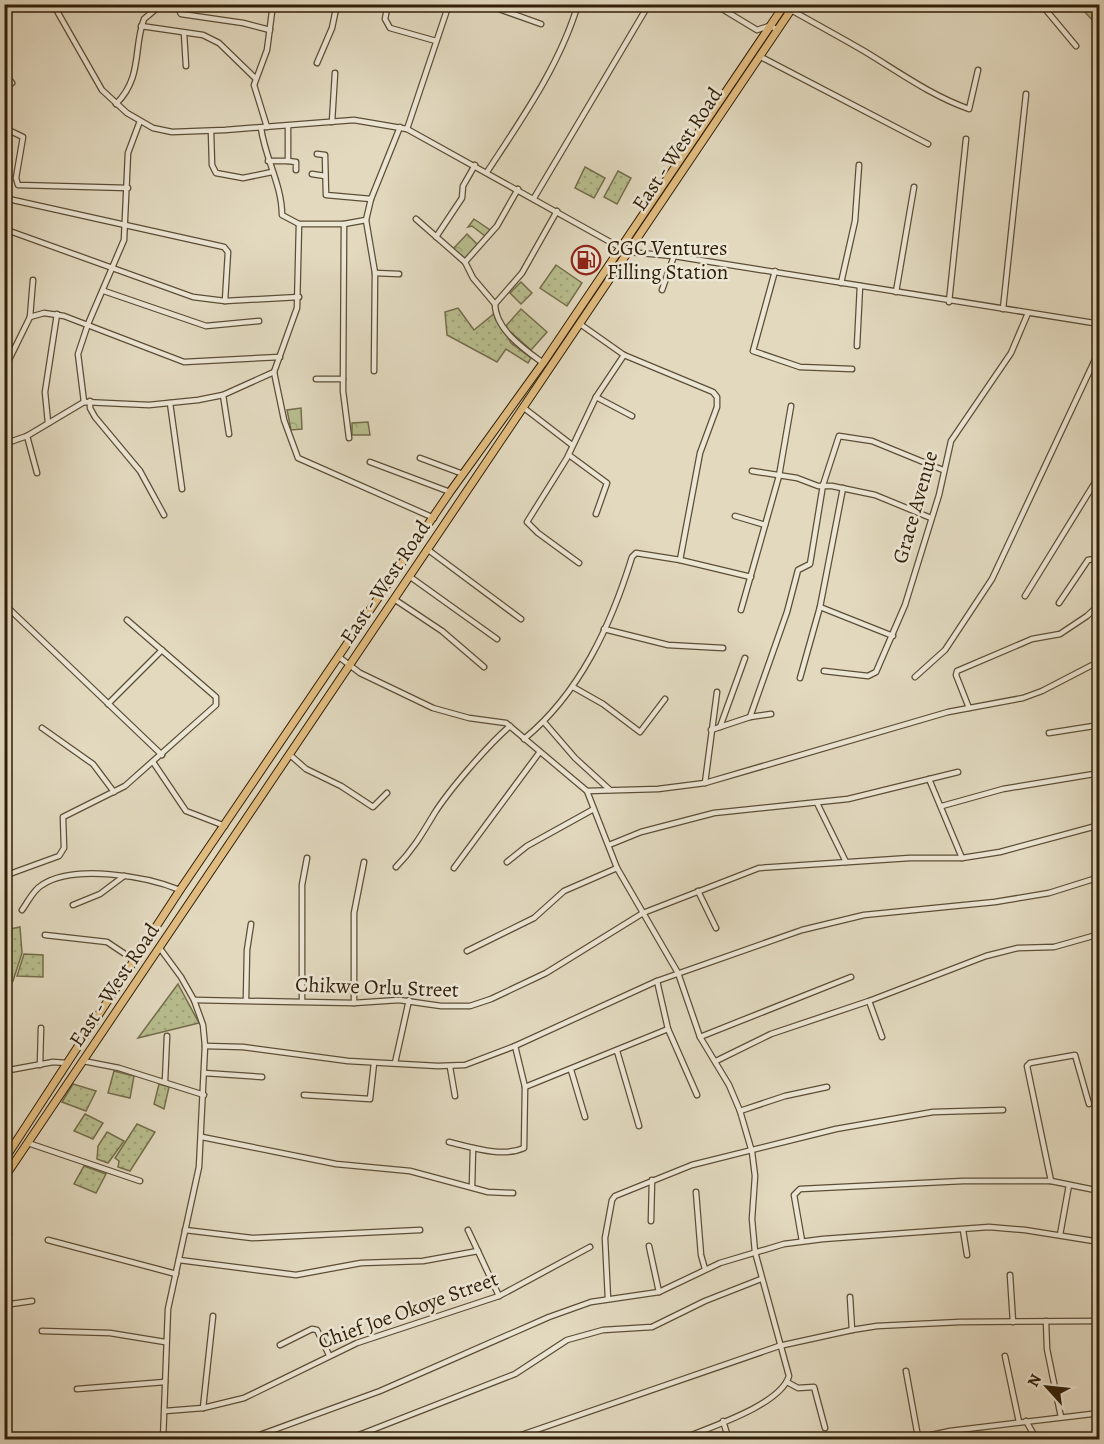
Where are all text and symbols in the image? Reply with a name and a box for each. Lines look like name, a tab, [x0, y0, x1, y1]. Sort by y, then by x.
street label: East - West Road	[625, 81, 729, 216]
place label: CGC Ventures Filling Station	[607, 234, 728, 286]
fuel station icon: CGC Ventures Filling Station	[570, 244, 602, 276]
street label: Grace Avenue	[886, 447, 944, 567]
street label: East - West Road	[333, 514, 437, 649]
street label: East - West Road	[62, 917, 166, 1052]
street label: Chikwe Orlu Street	[295, 970, 459, 1004]
street label: Chief Joe Okoye Street	[314, 1264, 502, 1356]
north arrow	[1017, 1357, 1077, 1417]
text: N	[1022, 1370, 1047, 1391]

